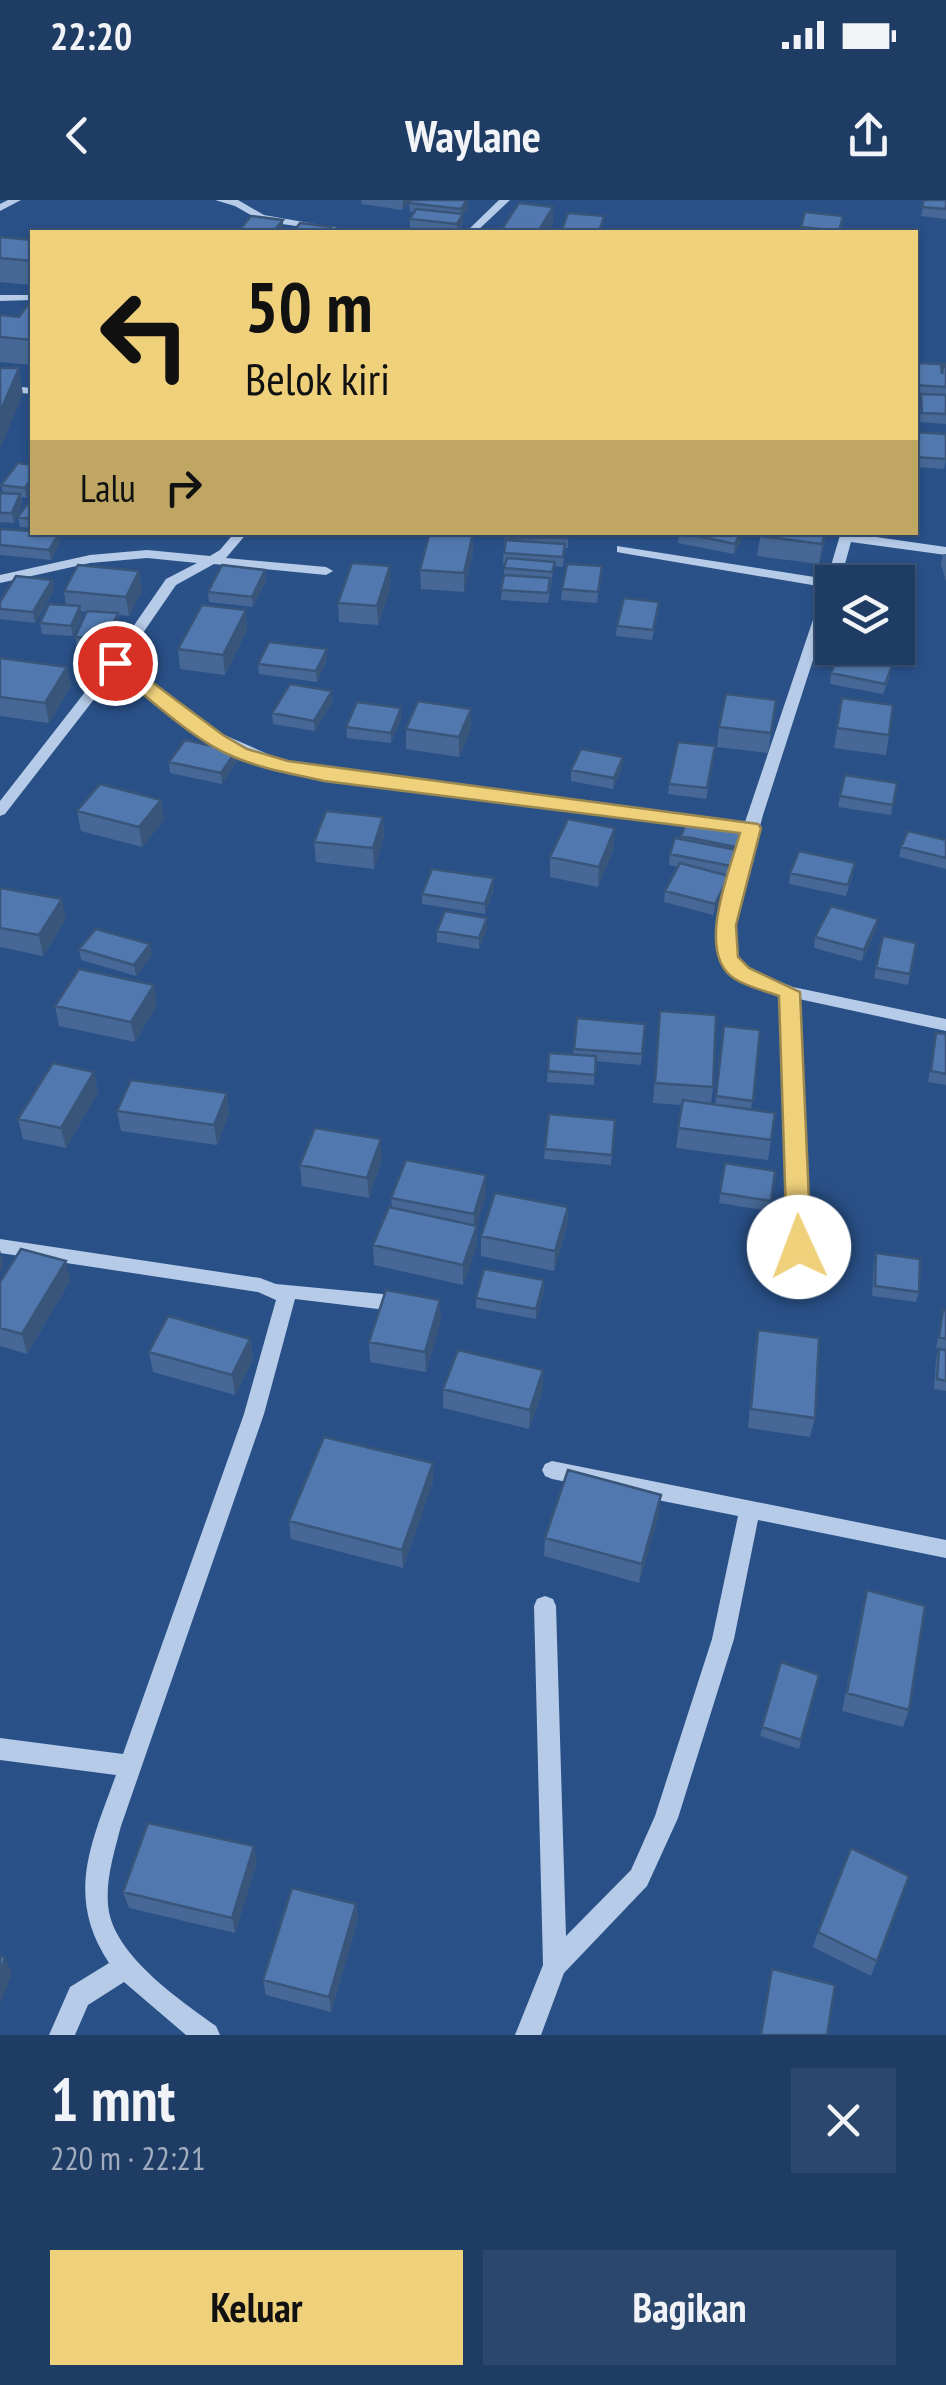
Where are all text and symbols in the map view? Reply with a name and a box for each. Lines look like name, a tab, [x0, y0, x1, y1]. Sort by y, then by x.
text: 22:20	[50, 11, 132, 60]
text: Waylane	[405, 106, 541, 164]
icon: back	[50, 108, 105, 163]
icon: share	[841, 108, 896, 163]
text: 50 m	[245, 261, 373, 351]
icon: left	[80, 270, 210, 400]
text: Belok kiri	[245, 349, 390, 407]
icon: right	[156, 460, 211, 515]
text: Lalu	[80, 463, 136, 512]
map controls	[815, 565, 915, 665]
button: layers	[815, 565, 915, 665]
pin	[73, 621, 158, 706]
icon: arrive	[88, 636, 143, 691]
position arrow	[747, 1195, 851, 1299]
text: 1 mnt	[50, 2060, 175, 2138]
button: close	[791, 2068, 896, 2173]
text: 220 m · 22:21	[50, 2137, 205, 2179]
button: Keluar	[50, 2250, 463, 2365]
button: Bagikan	[483, 2250, 896, 2365]

